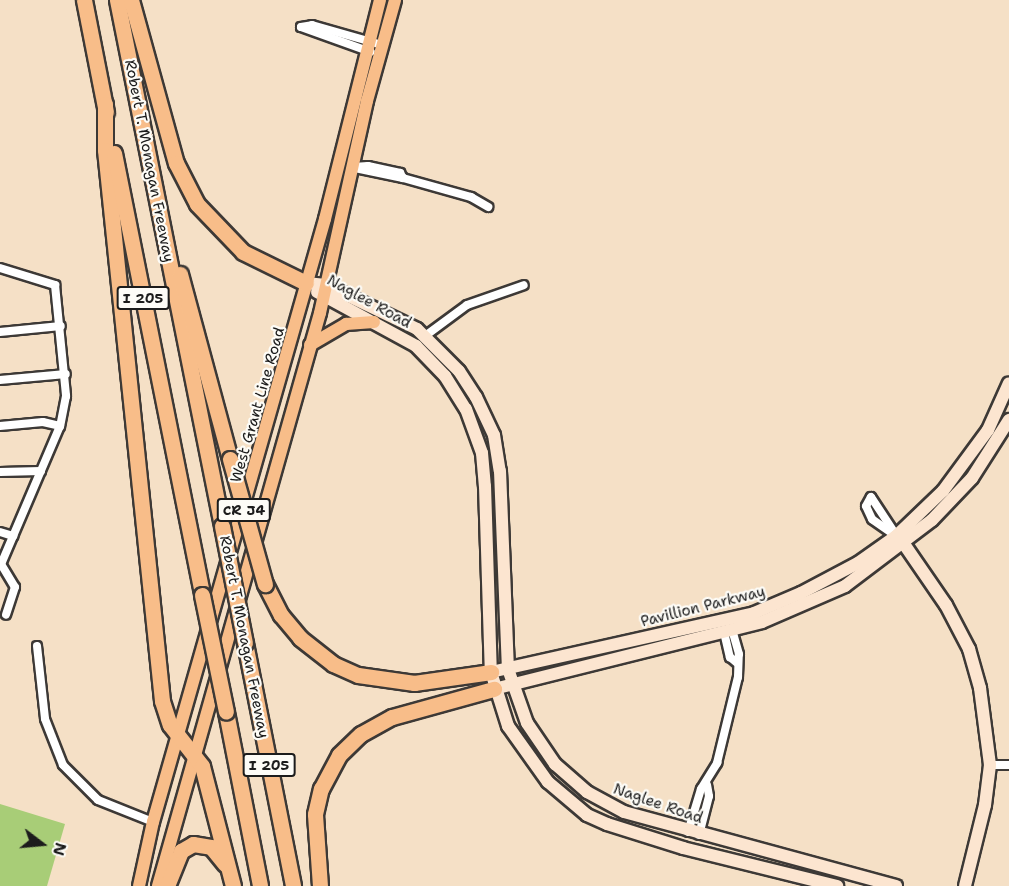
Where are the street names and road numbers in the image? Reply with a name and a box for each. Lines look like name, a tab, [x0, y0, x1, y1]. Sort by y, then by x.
street label: Robert T. Monagan Freeway	[120, 58, 178, 264]
street label: Naglee Road	[324, 271, 414, 333]
road number: I 205	[116, 287, 170, 309]
street label: West Grant Line Road	[227, 325, 289, 485]
road number: CR J4	[216, 499, 272, 521]
street label: Robert T. Monagan Freeway	[215, 534, 273, 740]
street label: Pavillion Parkway	[639, 583, 767, 631]
road number: I 205	[242, 754, 296, 776]
street label: Naglee Road	[611, 780, 705, 828]

